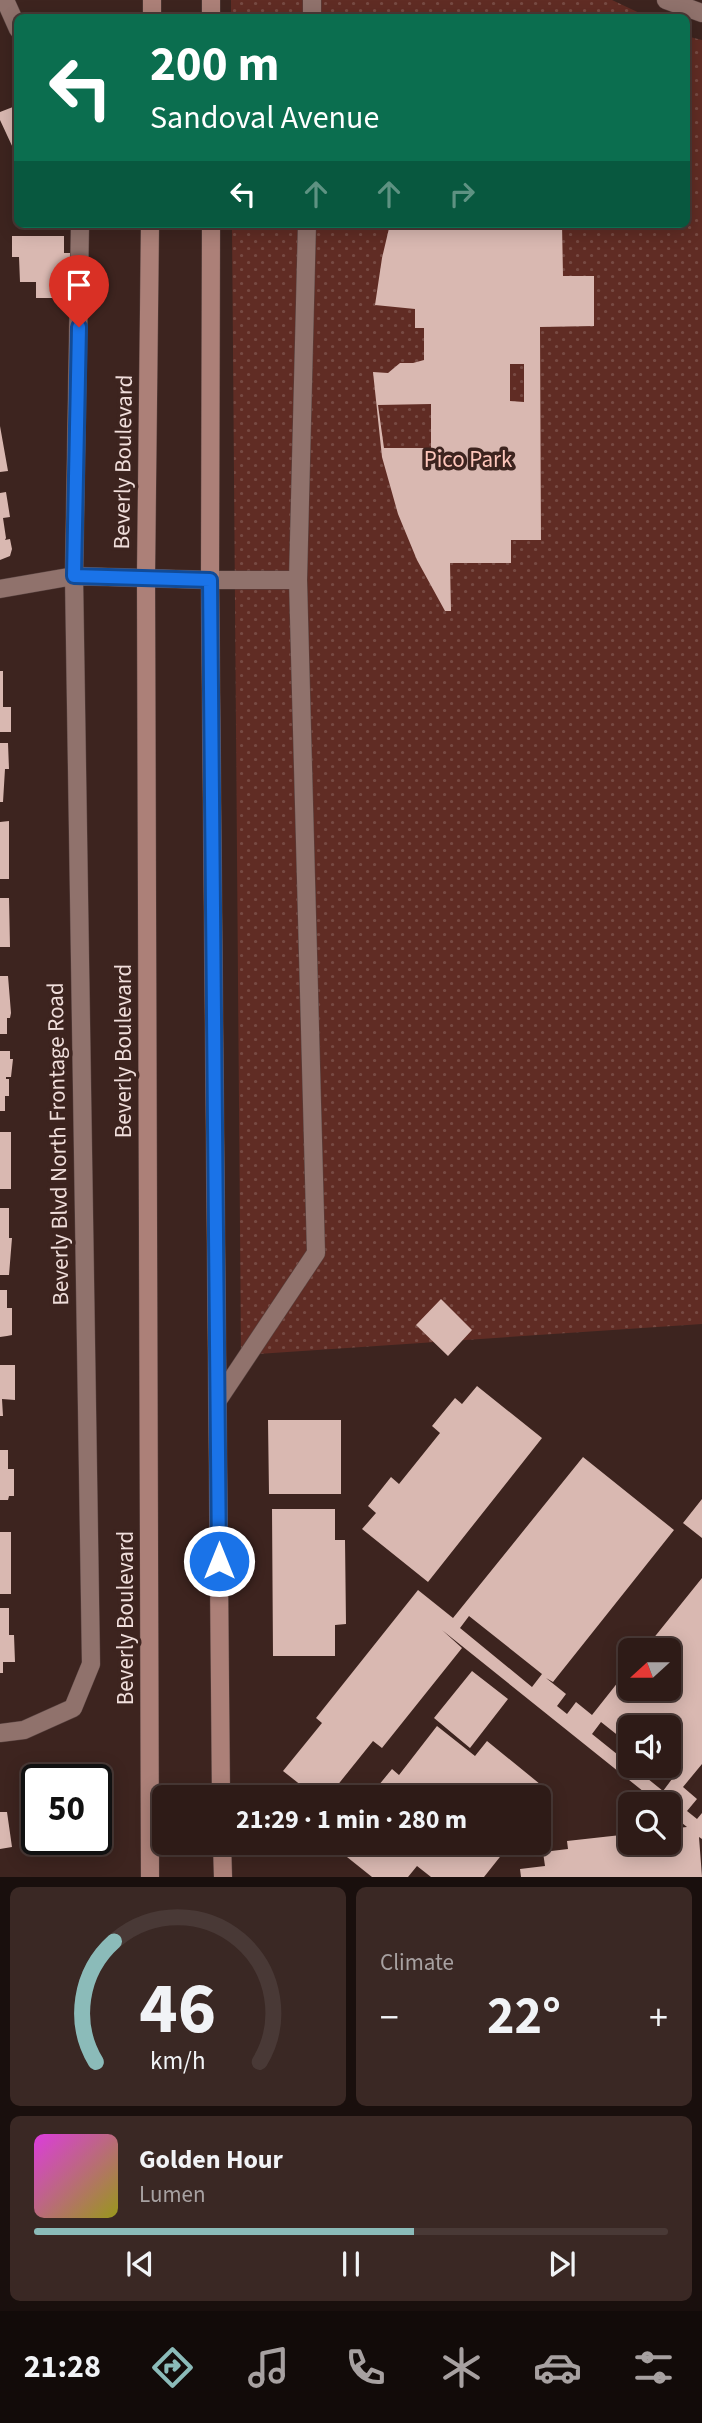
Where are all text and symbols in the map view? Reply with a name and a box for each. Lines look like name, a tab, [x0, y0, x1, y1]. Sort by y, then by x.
text: 200 m	[150, 30, 279, 100]
icon: left	[35, 42, 126, 133]
text: Sandoval Avenue	[150, 95, 379, 141]
icon: left	[224, 175, 262, 213]
icon: ahead	[297, 175, 335, 213]
icon: ahead	[370, 175, 408, 213]
icon: right	[443, 175, 481, 213]
pin	[49, 255, 109, 327]
icon: arrive	[60, 266, 98, 304]
street label: Beverly Boulevard	[105, 374, 141, 550]
park label: Pico Park	[424, 443, 513, 476]
street label: Beverly Boulevard	[107, 964, 140, 1138]
street label: Beverly Blvd North Frontage Road	[39, 982, 77, 1306]
position arrow	[182, 1524, 256, 1598]
street label: Beverly Boulevard	[109, 1531, 142, 1705]
north arrow	[618, 1638, 681, 1701]
map controls	[618, 1638, 681, 1855]
button: sound	[618, 1715, 681, 1778]
speed limit sign: 50	[21, 1764, 112, 1855]
button: search	[618, 1792, 681, 1855]
text: 21:29 · 1 min · 280 m	[236, 1801, 467, 1838]
text: Climate	[380, 1946, 454, 1979]
text: 46	[140, 1958, 216, 2062]
text: 22°	[487, 1980, 561, 2054]
text: −	[380, 1991, 399, 2045]
text: +	[649, 1991, 668, 2045]
text: km/h	[150, 2043, 206, 2079]
text: Golden Hour	[139, 2141, 283, 2178]
text: Lumen	[139, 2178, 206, 2211]
icon: previous	[121, 2245, 159, 2283]
icon: pause	[332, 2245, 370, 2283]
icon: next	[543, 2245, 581, 2283]
icon: directions	[148, 2343, 197, 2392]
icon: music	[244, 2343, 293, 2392]
icon: phone	[341, 2343, 390, 2392]
icon: climate	[437, 2343, 486, 2392]
icon: car	[533, 2343, 582, 2392]
icon: filters	[629, 2343, 678, 2392]
text: 21:28	[24, 2344, 101, 2390]

